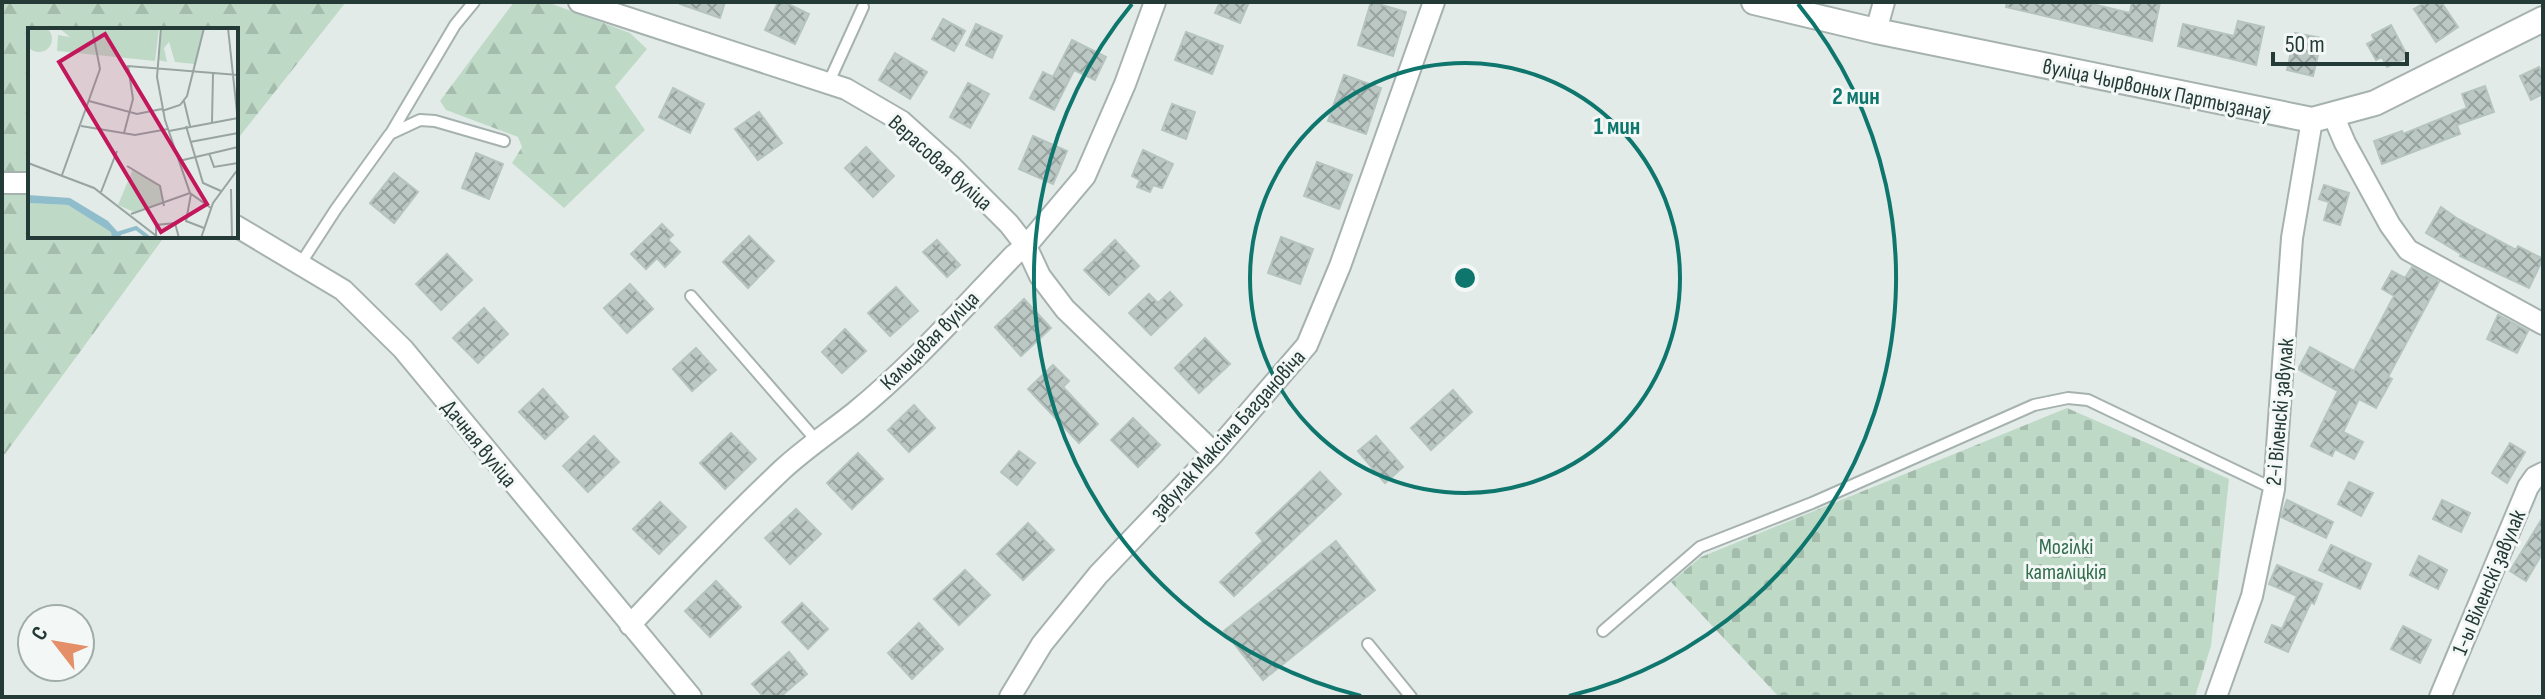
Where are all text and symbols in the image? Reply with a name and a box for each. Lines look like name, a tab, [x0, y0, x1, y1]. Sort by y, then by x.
scale bar	[2273, 16, 2407, 66]
inset map	[28, 28, 238, 238]
text: 50 m	[2285, 30, 2325, 59]
street label: вуліца Чырвоных Партызанаў	[2040, 53, 2274, 128]
text: 2 мин	[1832, 82, 1880, 111]
street label: Верасовая вуліца	[882, 109, 998, 217]
text: 1 мин	[1594, 112, 1640, 141]
centre of rings	[1451, 264, 1479, 292]
street label: Кальцавая вуліца	[875, 286, 985, 396]
street label: 2-і Віленскі завулак	[2261, 337, 2300, 487]
street label: завулак Максіма Багдановіча	[1144, 344, 1312, 526]
street label: Дачная вуліца	[435, 395, 522, 493]
street label: 1-ы Віленскі завулак	[2447, 505, 2532, 659]
park label: Могілкі каталіцкія	[2025, 534, 2107, 586]
north arrow	[16, 603, 96, 683]
text: С	[26, 622, 55, 645]

